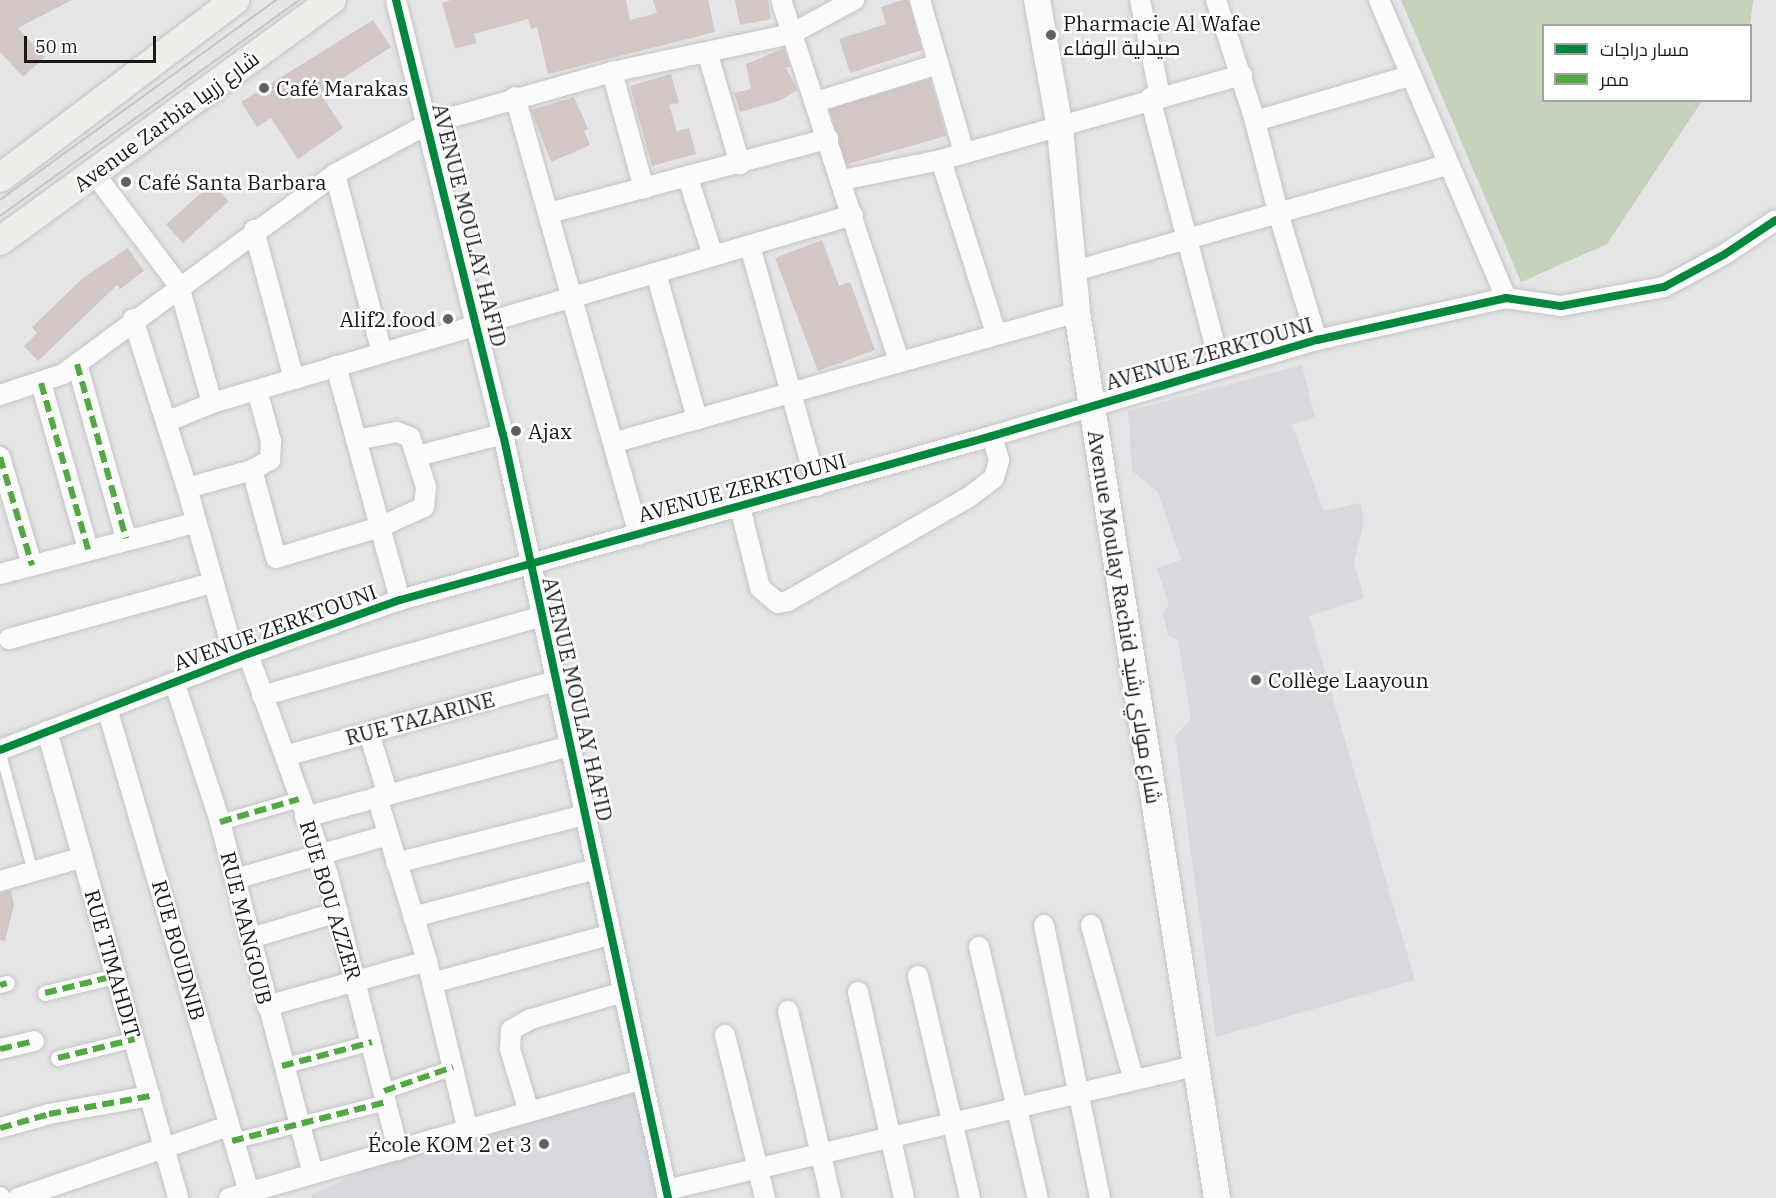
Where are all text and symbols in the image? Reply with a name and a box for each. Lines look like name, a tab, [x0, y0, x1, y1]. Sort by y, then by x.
place label: Pharmacie Al Wafae صيدلية الوفاء	[1063, 10, 1261, 60]
scale bar	[27, 24, 159, 62]
legend	[1542, 24, 1752, 102]
marker: Pharmacie Al Wafae صيدلية الوفاء	[1044, 28, 1058, 42]
text: 50 m	[35, 35, 78, 58]
text: مسار دراجات	[1600, 38, 1689, 61]
street label: Avenue Zarbia شارع زربيا	[68, 45, 264, 197]
text: ممر	[1600, 68, 1629, 91]
place label: Café Marakas	[276, 75, 408, 101]
marker: Café Marakas	[257, 81, 271, 95]
street label: AVENUE MOULAY HAFID	[428, 101, 512, 349]
place label: Café Santa Barbara	[138, 169, 327, 195]
marker: Café Santa Barbara	[119, 175, 133, 189]
place label: Alif2.food	[340, 306, 436, 332]
street label: AVENUE ZERKTOUNI	[1103, 311, 1315, 395]
marker: Alif2.food	[441, 312, 455, 326]
place label: Ajax	[528, 418, 572, 444]
marker: Ajax	[509, 424, 523, 438]
street label: Avenue Moulay Rachid شارع مولاي رشيد	[1083, 428, 1167, 806]
street label: AVENUE ZERKTOUNI	[635, 447, 849, 527]
street label: AVENUE MOULAY HAFID	[538, 574, 618, 824]
street label: AVENUE ZERKTOUNI	[170, 579, 380, 675]
place label: Collège Laayoun	[1268, 667, 1429, 693]
marker: Collège Laayoun	[1249, 673, 1263, 687]
street label: RUE TAZARINE	[343, 686, 497, 750]
street label: RUE BOU AZZER	[295, 817, 367, 983]
street label: RUE MANGOUB	[216, 849, 278, 1007]
street label: RUE BOUDNIB	[147, 877, 211, 1023]
street label: RUE TIMAHDIT	[80, 887, 146, 1041]
place label: École KOM 2 et 3	[368, 1131, 532, 1157]
marker: École KOM 2 et 3	[537, 1137, 551, 1151]

